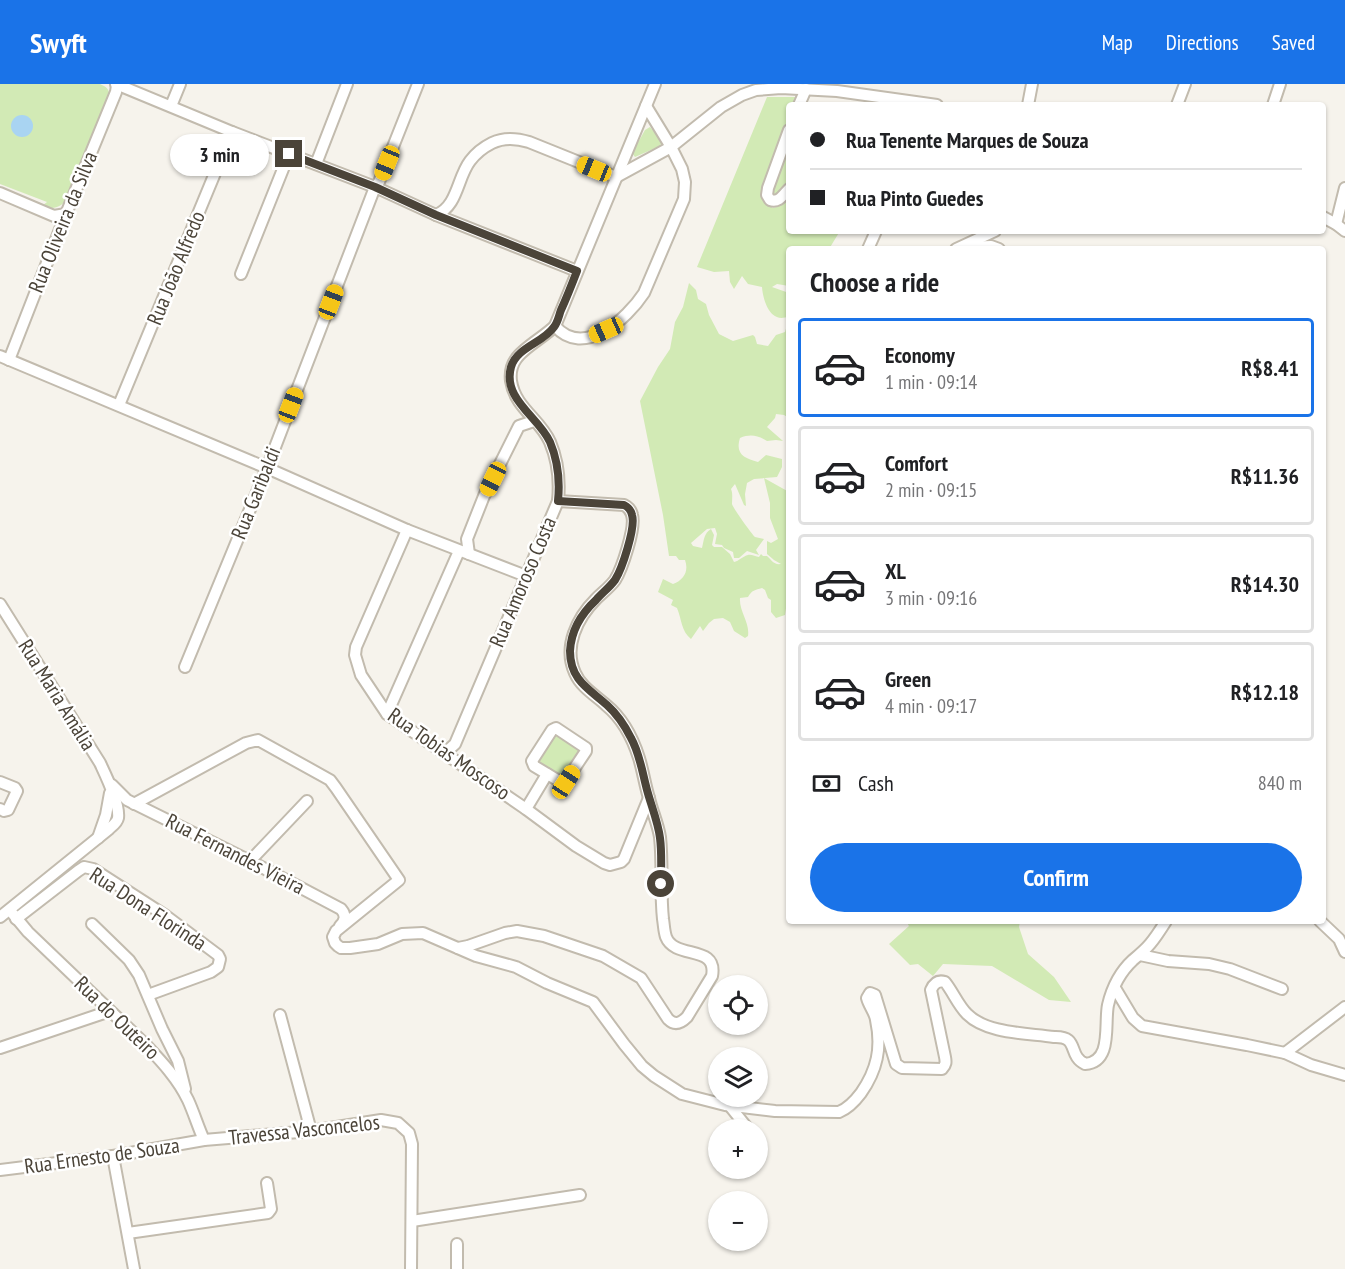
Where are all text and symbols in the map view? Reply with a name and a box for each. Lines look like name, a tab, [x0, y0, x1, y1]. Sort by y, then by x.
text: Swyft	[30, 24, 87, 61]
text: Map	[1102, 29, 1133, 56]
text: Directions	[1166, 29, 1239, 56]
text: Saved	[1272, 29, 1315, 56]
text: Rua Tenente Marques de Souza	[846, 126, 1089, 154]
callout: 3 min	[169, 133, 268, 175]
route end	[275, 140, 302, 167]
text: 3 min	[199, 142, 240, 168]
car	[372, 143, 402, 183]
street label: Rua Oliveira da Silva	[22, 147, 103, 296]
car	[574, 154, 614, 184]
text: Rua Pinto Guedes	[846, 184, 983, 212]
street label: Rua João Alfredo	[140, 207, 211, 329]
text: Choose a ride	[810, 265, 939, 299]
car	[316, 282, 346, 322]
car	[586, 314, 626, 346]
icon: car	[813, 341, 867, 395]
text: Economy	[885, 341, 955, 369]
text: R$8.41	[1241, 354, 1299, 382]
text: 1 min · 09:14	[885, 369, 977, 395]
car	[276, 385, 306, 425]
street label: Rua Garibaldi	[225, 443, 286, 543]
icon: car	[813, 449, 867, 503]
text: Comfort	[885, 449, 948, 477]
car	[477, 459, 509, 499]
text: R$11.36	[1231, 462, 1299, 490]
text: 2 min · 09:15	[885, 477, 977, 503]
street label: Rua Amoroso Costa	[483, 513, 562, 651]
icon: car	[813, 557, 867, 611]
text: XL	[885, 557, 906, 585]
text: R$14.30	[1231, 570, 1299, 598]
text: 3 min · 09:16	[885, 585, 977, 611]
street label: Rua Maria Amália	[13, 634, 102, 755]
icon: car	[813, 665, 867, 719]
text: Green	[885, 665, 931, 693]
text: R$12.18	[1231, 678, 1299, 706]
text: 4 min · 09:17	[885, 693, 977, 719]
street label: Rua Tobias Moscoso	[383, 701, 516, 806]
car	[549, 762, 583, 802]
icon: cash	[810, 767, 843, 800]
text: Cash	[858, 769, 894, 797]
text: 840 m	[1258, 770, 1302, 796]
street label: Rua Fernandes Vieira	[161, 807, 309, 900]
button: Confirm	[810, 843, 1302, 912]
street label: Rua Dona Florinda	[85, 861, 212, 956]
route start	[647, 870, 674, 897]
street label: Rua do Outeiro	[69, 970, 166, 1065]
map controls	[708, 975, 768, 1251]
button: locate	[708, 975, 768, 1035]
button: layers	[708, 1047, 768, 1107]
street label: Travessa Vasconcelos	[227, 1108, 381, 1151]
button: +	[708, 1119, 768, 1179]
street label: Rua Ernesto de Souza	[23, 1131, 181, 1180]
button: −	[708, 1191, 768, 1251]

